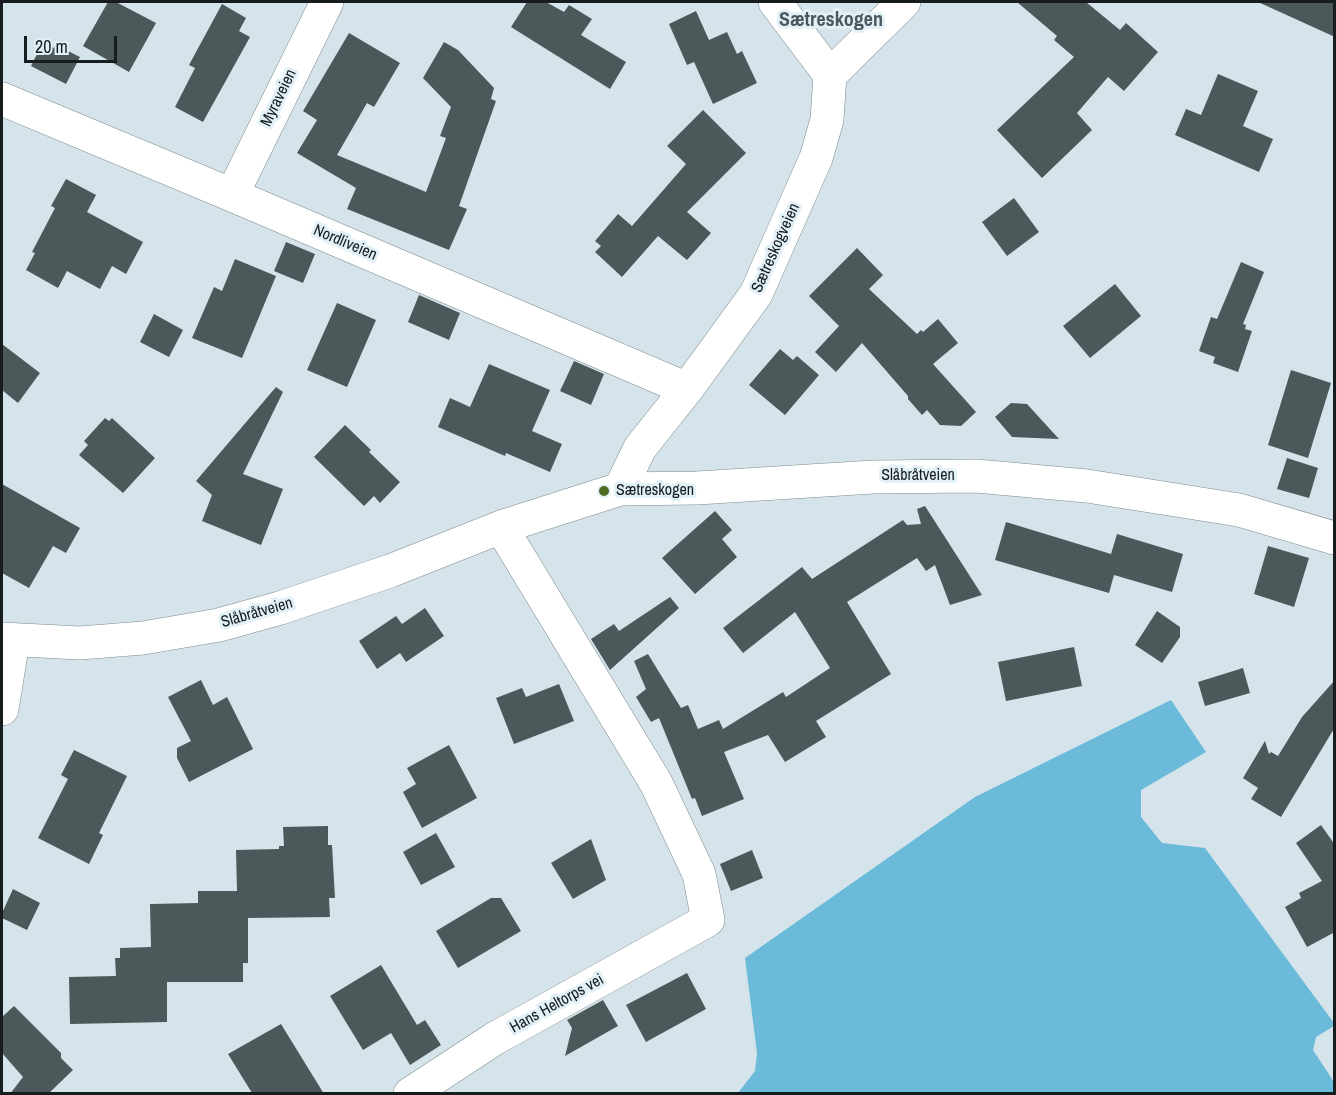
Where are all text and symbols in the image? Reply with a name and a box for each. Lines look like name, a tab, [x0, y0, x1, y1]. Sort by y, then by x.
district label: Sætreskogen	[779, 9, 883, 33]
scale bar	[27, 24, 120, 62]
text: 20 m	[35, 34, 68, 59]
street label: Myraveien	[257, 66, 301, 130]
street label: Sætreskogveien	[748, 200, 804, 296]
street label: Nordliveien	[310, 221, 380, 265]
street label: Slåbråtveien	[881, 466, 955, 486]
place label: Sætreskogen	[616, 481, 694, 501]
marker: Sætreskogen	[597, 484, 611, 498]
street label: Slåbråtveien	[219, 594, 295, 632]
street label: Hans Heltorps vei	[507, 970, 607, 1038]

